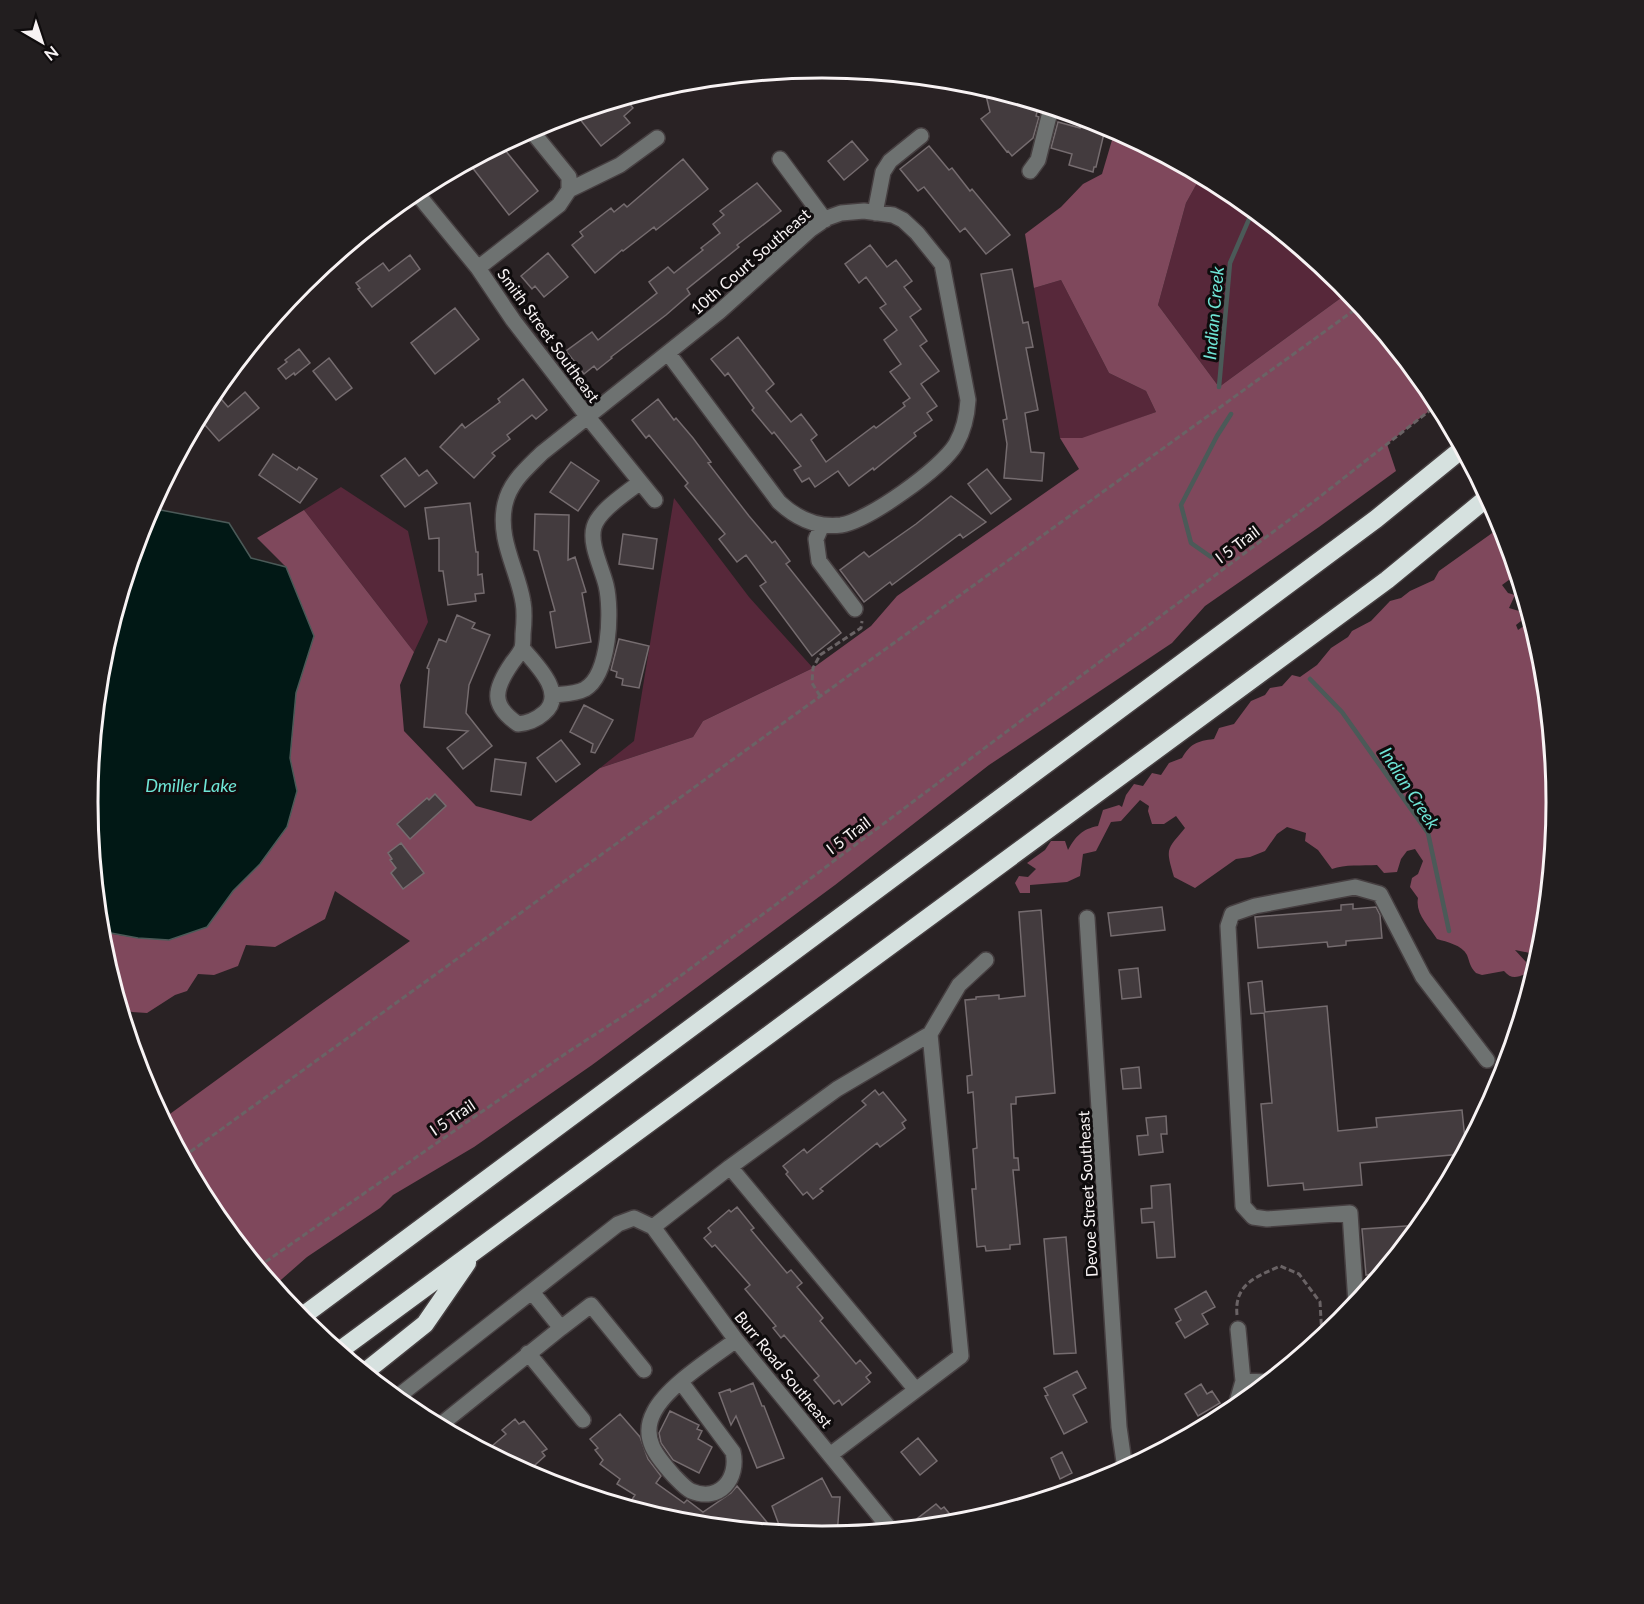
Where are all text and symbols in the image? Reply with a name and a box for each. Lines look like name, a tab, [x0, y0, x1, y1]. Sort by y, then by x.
north arrow	[12, 12, 72, 72]
text: N	[41, 43, 63, 65]
street label: 10th Court Southeast	[686, 204, 814, 318]
street label: Smith Street Southeast	[494, 264, 604, 406]
water label: Indian Creek	[1198, 265, 1228, 361]
street label: I 5 Trail	[1211, 521, 1263, 567]
water label: Indian Creek	[1375, 743, 1445, 834]
water label: Dmiller Lake	[145, 774, 237, 796]
street label: I 5 Trail	[822, 812, 874, 858]
street label: I 5 Trail	[426, 1095, 478, 1139]
street label: Devoe Street Southeast	[1073, 1110, 1101, 1278]
street label: Burr Road Southeast	[731, 1307, 837, 1431]

